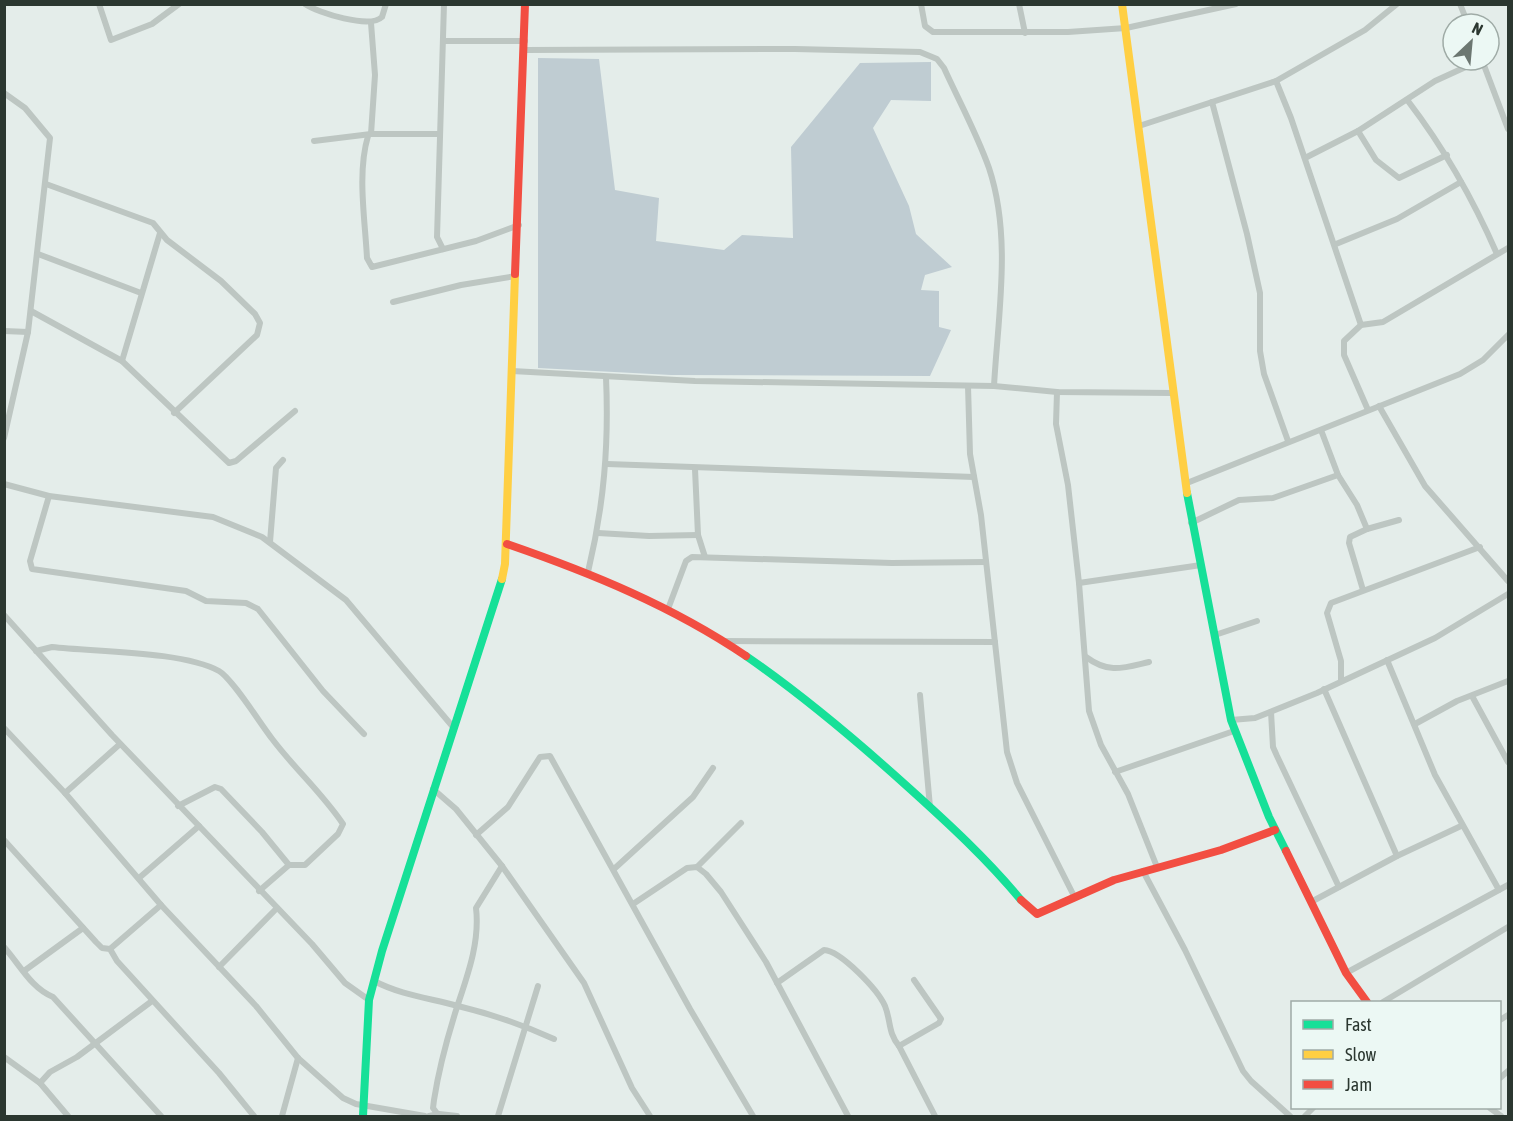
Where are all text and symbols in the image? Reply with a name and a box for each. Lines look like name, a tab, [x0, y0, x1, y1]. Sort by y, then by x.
north arrow	[1441, 12, 1501, 72]
text: N	[1469, 18, 1486, 39]
legend	[1291, 1001, 1501, 1109]
text: Fast	[1345, 1014, 1372, 1035]
text: Slow	[1345, 1044, 1376, 1065]
text: Jam	[1345, 1074, 1372, 1095]

